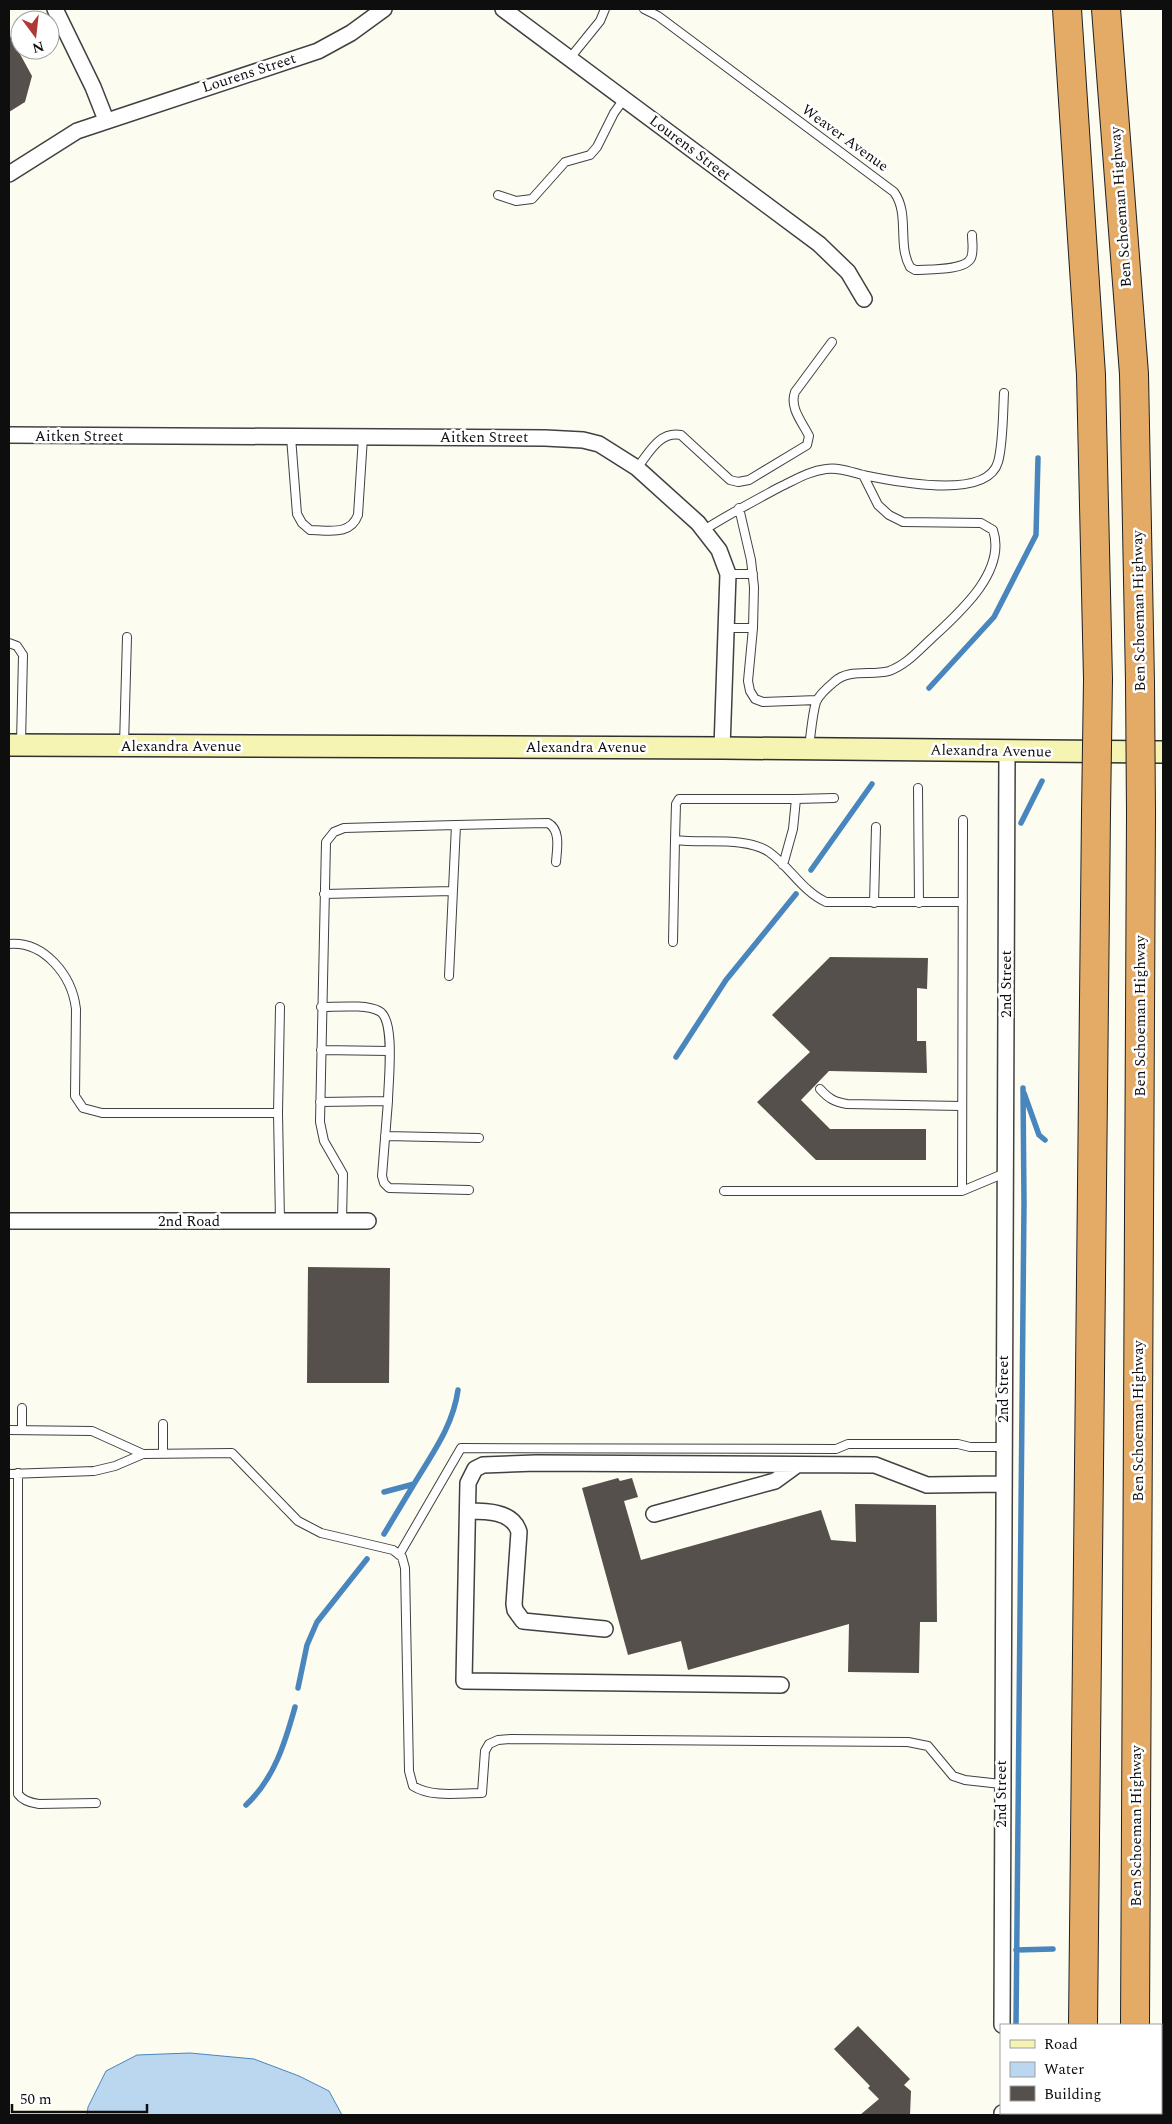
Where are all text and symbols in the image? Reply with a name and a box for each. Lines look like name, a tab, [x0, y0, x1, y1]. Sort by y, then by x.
north arrow	[10, 10, 60, 60]
text: N	[30, 35, 46, 59]
street label: Lourens Street	[199, 47, 299, 99]
street label: Weaver Avenue	[797, 98, 893, 178]
street label: Lourens Street	[644, 109, 736, 187]
street label: Ben Schoeman Highway	[1104, 125, 1138, 288]
street label: Aitken Street	[35, 425, 123, 448]
street label: Aitken Street	[440, 426, 528, 449]
street label: Ben Schoeman Highway	[1126, 529, 1152, 692]
street label: Alexandra Avenue	[120, 735, 242, 758]
street label: Alexandra Avenue	[525, 736, 647, 759]
street label: Alexandra Avenue	[930, 738, 1052, 764]
street label: Ben Schoeman Highway	[1129, 935, 1152, 1097]
street label: 2nd Street	[995, 950, 1018, 1018]
street label: 2nd Road	[158, 1210, 220, 1233]
street label: Ben Schoeman Highway	[1127, 1340, 1150, 1502]
street label: 2nd Street	[992, 1355, 1015, 1423]
street label: Ben Schoeman Highway	[1125, 1745, 1148, 1907]
street label: 2nd Street	[990, 1760, 1013, 1828]
legend	[1000, 2024, 1162, 2114]
text: Road	[1044, 2033, 1078, 2056]
text: Water	[1044, 2058, 1084, 2081]
scale bar	[12, 2082, 148, 2114]
text: Building	[1044, 2083, 1101, 2106]
text: 50 m	[20, 2088, 52, 2111]

